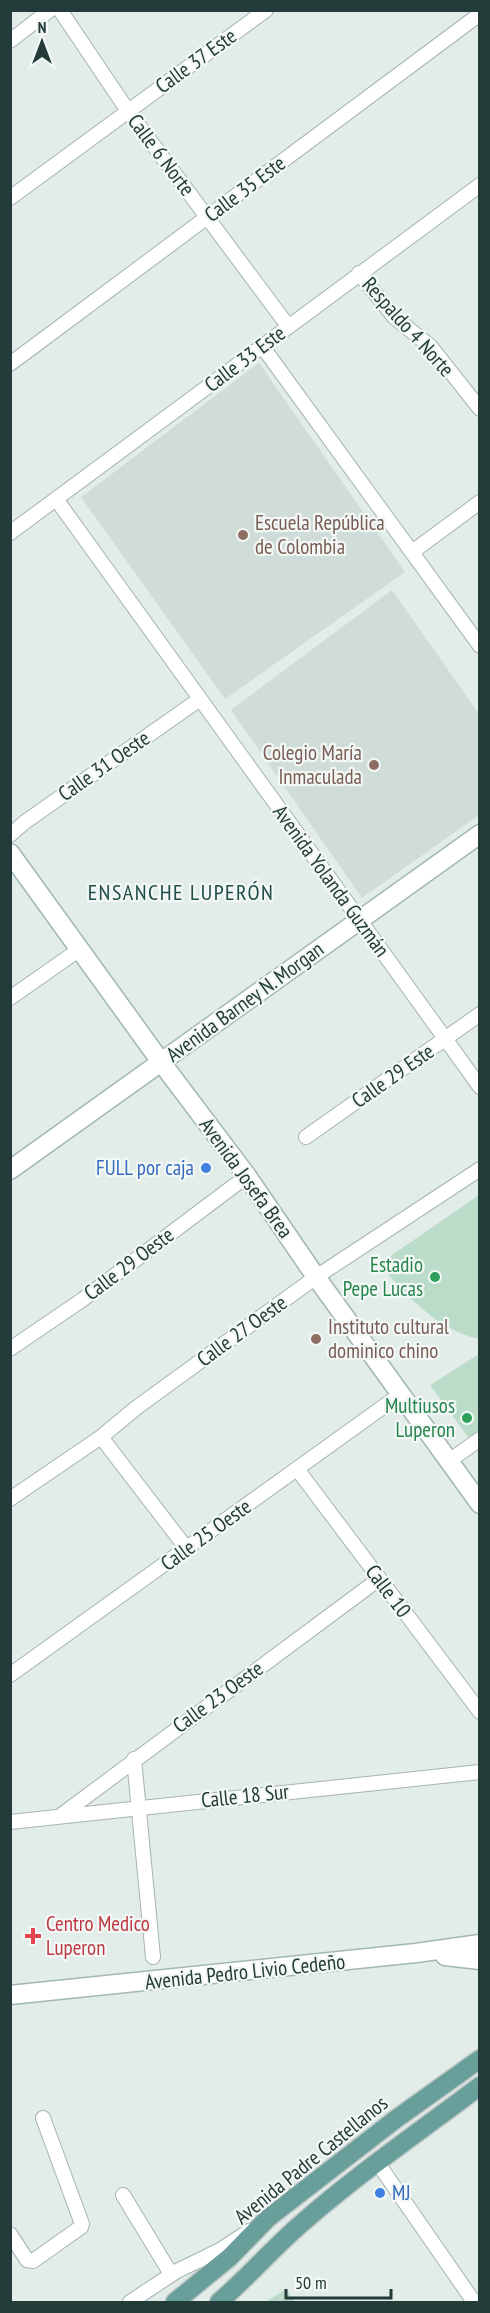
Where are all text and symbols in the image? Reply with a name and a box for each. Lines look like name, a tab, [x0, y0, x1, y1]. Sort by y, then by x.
north arrow	[12, 12, 72, 72]
text: N	[38, 17, 46, 37]
street label: Calle 37 Este	[150, 22, 241, 99]
street label: Calle 6 Norte	[122, 108, 201, 201]
street label: Calle 35 Este	[199, 149, 291, 228]
street label: Respaldo 4 Norte	[357, 271, 460, 382]
street label: Calle 33 Este	[199, 319, 291, 398]
place label: Escuela República de Colombia	[255, 509, 385, 560]
marker: Escuela República de Colombia	[236, 528, 250, 542]
street label: Calle 31 Oeste	[53, 724, 155, 807]
place label: Colegio María Inmaculada	[263, 739, 362, 790]
marker: Colegio María Inmaculada	[367, 758, 381, 772]
street label: Avenida Yolanda Guzmán	[267, 799, 396, 962]
district label: ENSANCHE LUPERÓN	[88, 878, 274, 906]
street label: Avenida Barney N. Morgan	[161, 935, 329, 1068]
street label: Calle 29 Este	[346, 1037, 439, 1114]
street label: Avenida Josefa Brea	[194, 1112, 299, 1243]
place label: FULL por caja	[96, 1154, 194, 1181]
marker: FULL por caja	[199, 1161, 213, 1175]
street label: Calle 29 Oeste	[78, 1221, 179, 1306]
place label: Estadio Pepe Lucas	[343, 1251, 423, 1302]
marker: Estadio Pepe Lucas	[428, 1270, 442, 1284]
street label: Calle 27 Oeste	[191, 1289, 292, 1372]
place label: Instituto cultural dominico chino	[328, 1313, 449, 1364]
marker: Instituto cultural dominico chino	[309, 1332, 323, 1346]
place label: Multiusos Luperon	[385, 1392, 455, 1443]
marker: Multiusos Luperon	[460, 1411, 474, 1425]
street label: Calle 25 Oeste	[155, 1493, 256, 1577]
street label: Calle 10	[360, 1559, 417, 1623]
street label: Calle 23 Oeste	[167, 1655, 268, 1739]
street label: Calle 18 Sur	[200, 1777, 290, 1814]
place label: Centro Medico Luperon	[46, 1910, 150, 1961]
marker: Centro Medico Luperon	[24, 1927, 42, 1945]
street label: Avenida Pedro Livio Cedeño	[144, 1948, 346, 1995]
street label: Avenida Padre Castellanos	[228, 2089, 393, 2230]
place label: MJ	[392, 2179, 410, 2206]
marker: MJ	[373, 2186, 387, 2200]
scale bar	[286, 2262, 391, 2300]
text: 50 m	[295, 2271, 327, 2294]

